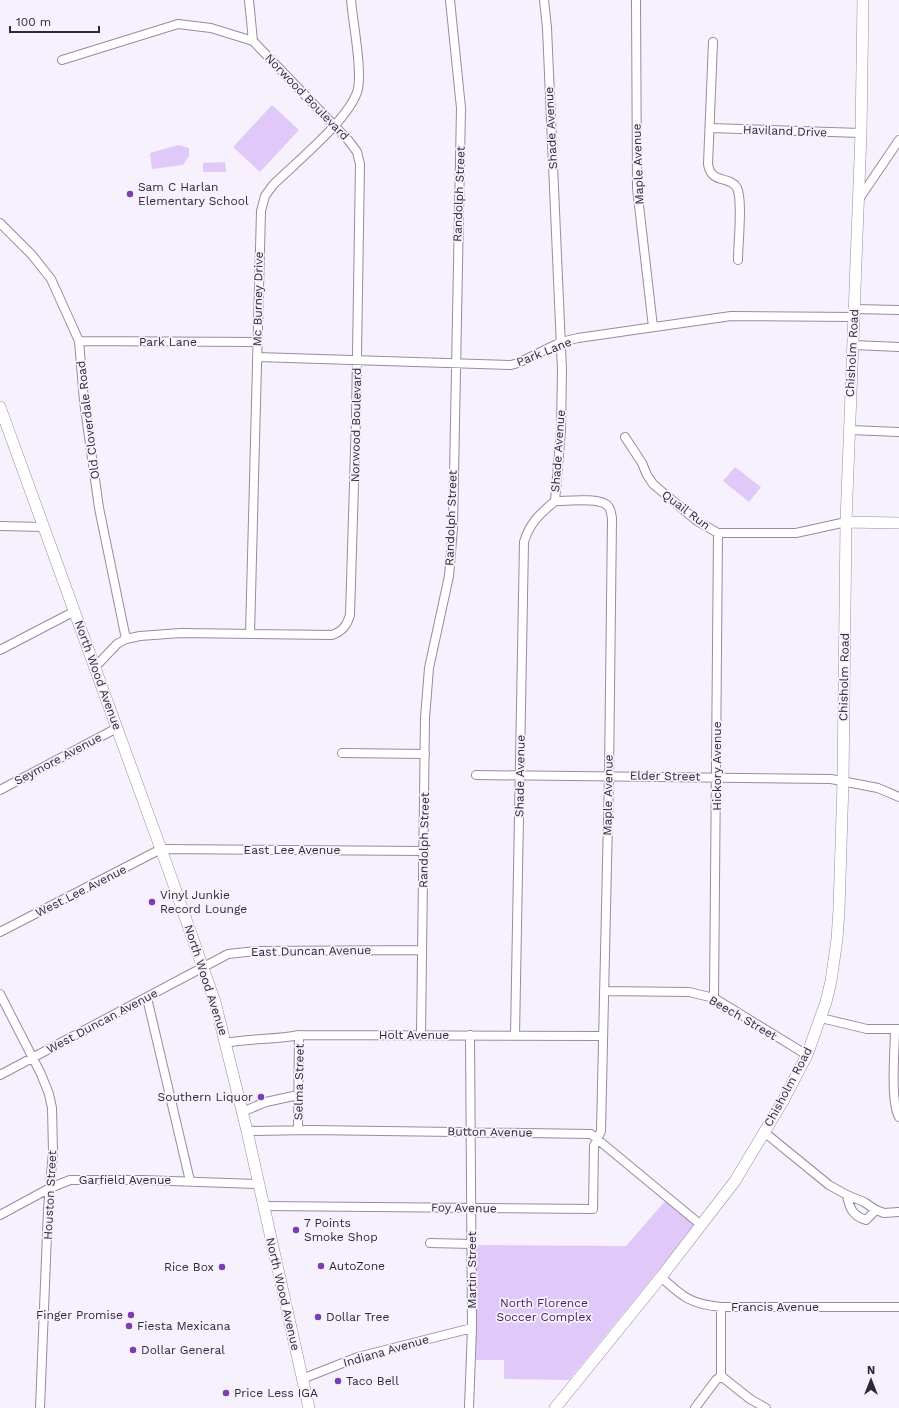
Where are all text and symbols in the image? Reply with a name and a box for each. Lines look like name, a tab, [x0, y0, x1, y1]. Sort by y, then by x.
scale bar	[10, 8, 99, 34]
text: 100 m	[16, 15, 51, 29]
street label: Norwood Boulevard	[262, 51, 352, 143]
street label: Shade Avenue	[542, 86, 560, 170]
street label: Maple Avenue	[630, 123, 646, 205]
street label: Haviland Drive	[743, 123, 827, 139]
street label: Randolph Street	[450, 146, 468, 242]
place label: Sam C Harlan Elementary School	[138, 180, 249, 208]
marker: Sam C Harlan Elementary School	[125, 189, 135, 199]
street label: Mc Burney Drive	[250, 251, 266, 347]
street label: Chisholm Road	[843, 309, 861, 397]
street label: Park Lane	[139, 335, 197, 349]
street label: Park Lane	[515, 335, 574, 369]
street label: Old Cloverdale Road	[74, 360, 102, 480]
street label: Norwood Boulevard	[348, 368, 364, 482]
street label: Shade Avenue	[548, 409, 568, 493]
street label: Randolph Street	[442, 470, 460, 566]
street label: Quail Run	[659, 487, 713, 533]
street label: North Wood Avenue	[72, 618, 124, 732]
street label: Chisholm Road	[836, 633, 852, 721]
street label: Hickory Avenue	[710, 721, 724, 811]
street label: Seymore Avenue	[12, 730, 104, 788]
street label: Shade Avenue	[512, 735, 528, 817]
street label: Maple Avenue	[600, 754, 616, 836]
street label: Elder Street	[630, 768, 700, 784]
street label: Randolph Street	[416, 792, 432, 888]
street label: East Lee Avenue	[244, 843, 340, 857]
street label: West Lee Avenue	[33, 862, 129, 920]
place label: Vinyl Junkie Record Lounge	[160, 888, 247, 916]
marker: Vinyl Junkie Record Lounge	[147, 897, 157, 907]
street label: North Wood Avenue	[181, 923, 231, 1037]
street label: East Duncan Avenue	[251, 943, 371, 959]
street label: West Duncan Avenue	[44, 986, 160, 1056]
street label: Beech Street	[707, 993, 779, 1043]
street label: Holt Avenue	[379, 1028, 449, 1042]
street label: Selma Street	[291, 1044, 307, 1120]
street label: Chisholm Road	[761, 1045, 815, 1129]
place label: Southern Liquor	[158, 1090, 253, 1104]
marker: Southern Liquor	[256, 1092, 266, 1102]
street label: Button Avenue	[447, 1124, 533, 1140]
street label: Houston Street	[41, 1150, 59, 1240]
street label: Garfield Avenue	[79, 1173, 171, 1187]
street label: Foy Avenue	[431, 1200, 497, 1216]
place label: 7 Points Smoke Shop	[304, 1216, 378, 1244]
marker: 7 Points Smoke Shop	[291, 1225, 301, 1235]
street label: Martin Street	[465, 1231, 479, 1309]
street label: North Wood Avenue	[263, 1236, 303, 1352]
place label: AutoZone	[329, 1259, 385, 1273]
place label: Rice Box	[164, 1260, 214, 1274]
marker: AutoZone	[316, 1261, 326, 1271]
marker: Rice Box	[217, 1262, 227, 1272]
park label: North Florence Soccer Complex	[496, 1296, 592, 1324]
street label: Francis Avenue	[731, 1300, 819, 1314]
place label: Finger Promise	[36, 1308, 123, 1322]
marker: Finger Promise	[126, 1310, 136, 1320]
place label: Dollar Tree	[326, 1310, 389, 1324]
marker: Dollar Tree	[313, 1312, 323, 1322]
place label: Fiesta Mexicana	[137, 1319, 231, 1333]
marker: Fiesta Mexicana	[124, 1321, 134, 1331]
street label: Indiana Avenue	[342, 1332, 430, 1370]
place label: Dollar General	[141, 1343, 225, 1357]
marker: Dollar General	[128, 1345, 138, 1355]
north arrow	[851, 1360, 891, 1400]
text: N	[867, 1364, 875, 1377]
place label: Taco Bell	[346, 1374, 399, 1388]
marker: Taco Bell	[333, 1376, 343, 1386]
place label: Price Less IGA	[234, 1386, 318, 1400]
marker: Price Less IGA	[221, 1388, 231, 1398]

